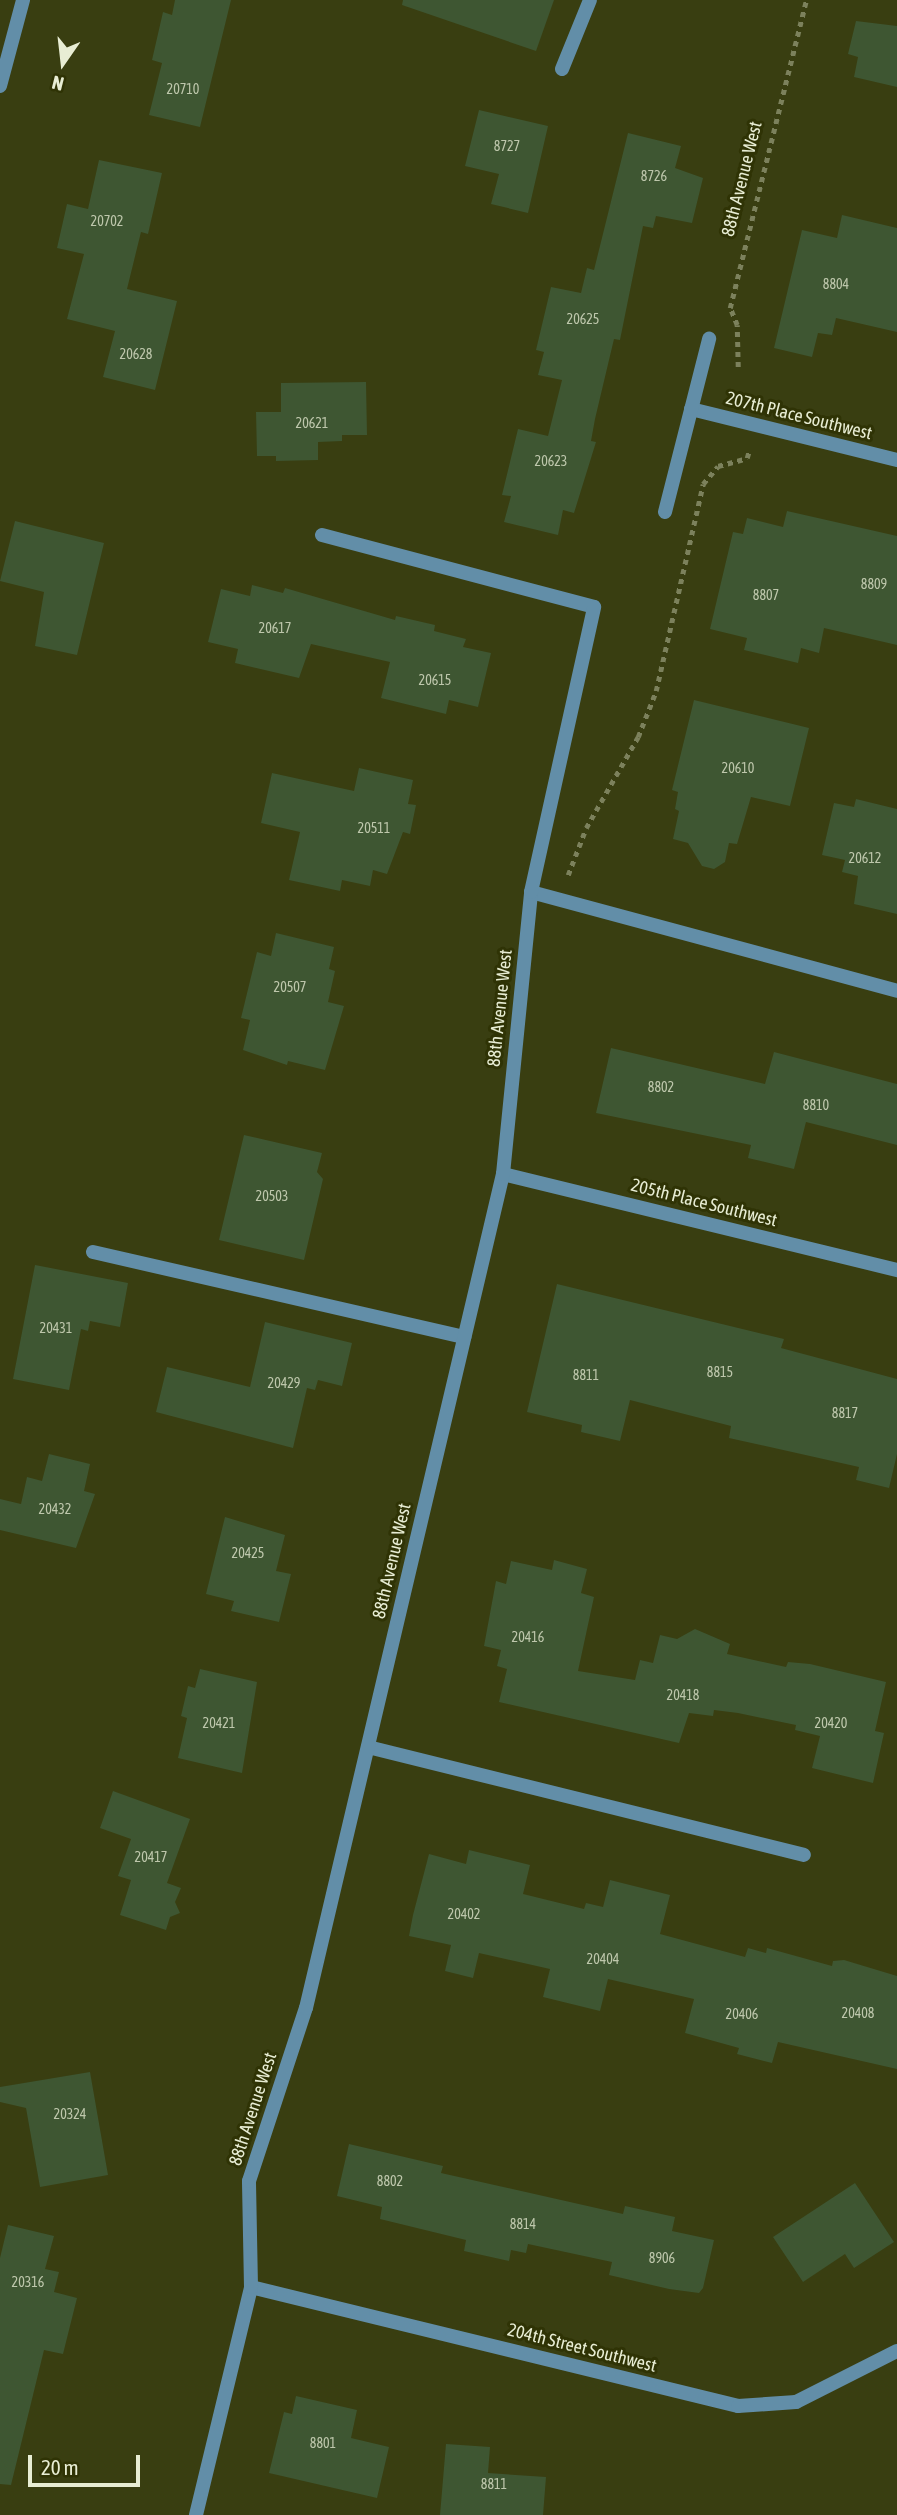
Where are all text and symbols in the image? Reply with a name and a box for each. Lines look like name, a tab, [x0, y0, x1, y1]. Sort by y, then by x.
north arrow	[28, 28, 98, 98]
text: N	[50, 71, 66, 95]
house number: 20710	[167, 81, 199, 97]
street label: 88th Avenue West	[717, 119, 767, 239]
house number: 8727	[494, 138, 520, 154]
house number: 8726	[641, 168, 667, 184]
house number: 20702	[91, 213, 123, 229]
house number: 8804	[823, 276, 849, 292]
house number: 20625	[567, 311, 599, 327]
house number: 20628	[120, 346, 152, 362]
street label: 207th Place Southwest	[724, 387, 874, 445]
house number: 20621	[296, 415, 328, 431]
house number: 20623	[535, 453, 567, 469]
house number: 8809	[861, 576, 887, 592]
house number: 8807	[753, 587, 779, 603]
house number: 20617	[259, 620, 291, 636]
house number: 20615	[419, 672, 451, 688]
house number: 20610	[722, 760, 754, 776]
house number: 20511	[358, 820, 390, 836]
house number: 20612	[849, 850, 881, 866]
street label: 88th Avenue West	[483, 948, 517, 1068]
house number: 20507	[274, 979, 306, 995]
house number: 8802	[648, 1079, 674, 1095]
house number: 8810	[803, 1097, 829, 1113]
street label: 205th Place Southwest	[629, 1174, 779, 1232]
house number: 20503	[256, 1188, 288, 1204]
house number: 20431	[40, 1320, 72, 1336]
house number: 8815	[707, 1364, 733, 1380]
house number: 8811	[573, 1367, 599, 1383]
house number: 20429	[268, 1375, 300, 1391]
house number: 8817	[832, 1405, 858, 1421]
house number: 20432	[39, 1501, 71, 1517]
street label: 88th Avenue West	[368, 1501, 416, 1621]
house number: 20425	[232, 1545, 264, 1561]
house number: 20416	[512, 1629, 544, 1645]
house number: 20418	[667, 1687, 699, 1703]
house number: 20421	[203, 1715, 235, 1731]
house number: 20420	[815, 1715, 847, 1731]
house number: 20417	[135, 1849, 167, 1865]
house number: 20402	[448, 1906, 480, 1922]
house number: 20404	[587, 1951, 619, 1967]
house number: 20408	[842, 2005, 874, 2021]
house number: 20406	[726, 2006, 758, 2022]
street label: 88th Avenue West	[225, 2050, 281, 2168]
house number: 20324	[54, 2106, 86, 2122]
house number: 8802	[377, 2173, 403, 2189]
house number: 8814	[510, 2216, 536, 2232]
house number: 8906	[649, 2250, 675, 2266]
house number: 20316	[12, 2274, 44, 2290]
street label: 204th Street Southwest	[505, 2319, 659, 2377]
house number: 8801	[310, 2435, 336, 2451]
scale bar	[32, 2442, 144, 2486]
text: 20 m	[41, 2455, 79, 2479]
house number: 8811	[481, 2476, 507, 2492]

